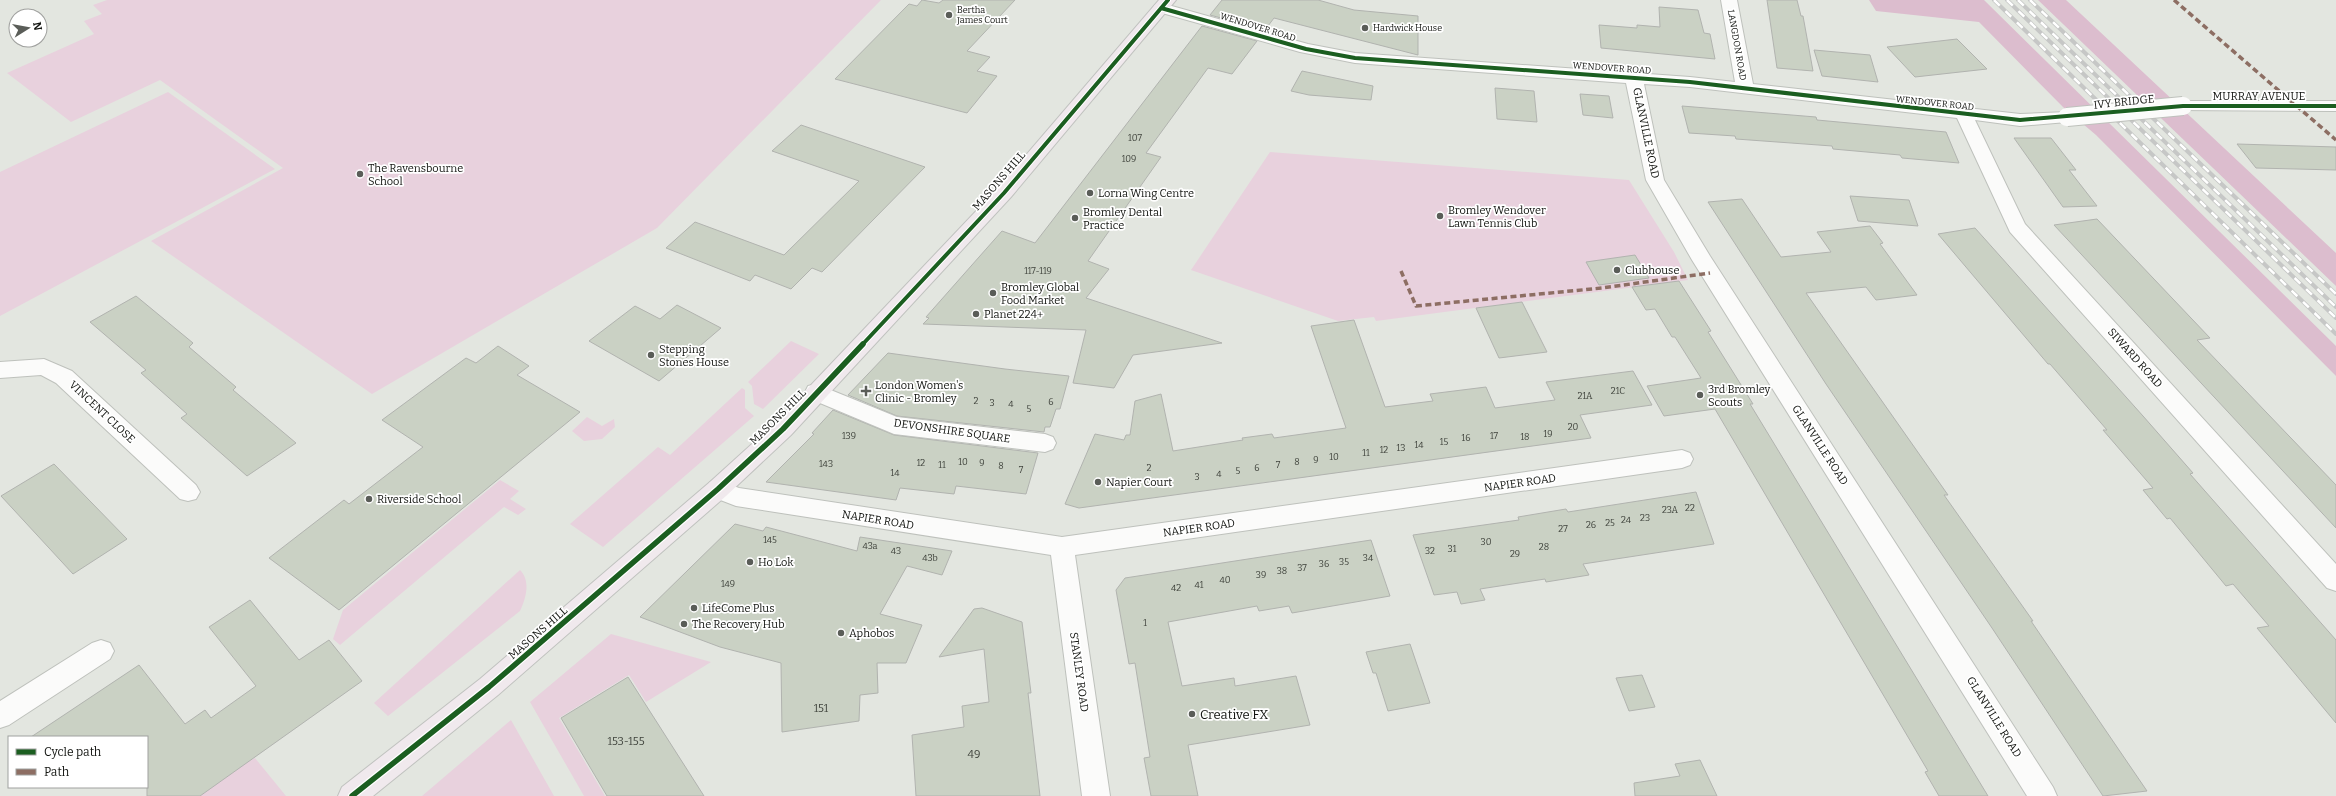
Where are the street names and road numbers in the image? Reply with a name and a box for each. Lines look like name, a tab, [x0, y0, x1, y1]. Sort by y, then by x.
street label: LANGDON ROAD	[1726, 9, 1748, 81]
street label: WENDOVER ROAD	[1219, 11, 1297, 43]
street label: WENDOVER ROAD	[1572, 60, 1652, 76]
street label: GLANVILLE ROAD	[1630, 86, 1662, 180]
street label: MURRAY AVENUE	[2213, 90, 2306, 103]
street label: IVY BRIDGE	[2093, 92, 2155, 112]
street label: WENDOVER ROAD	[1895, 94, 1975, 112]
street label: MASONS HILL	[970, 149, 1028, 213]
street label: SIWARD ROAD	[2105, 326, 2165, 390]
street label: VINCENT CLOSE	[66, 378, 138, 446]
street label: MASONS HILL	[747, 386, 809, 448]
street label: GLANVILLE ROAD	[1789, 403, 1851, 487]
street label: DEVONSHIRE SQUARE	[893, 416, 1011, 446]
street label: NAPIER ROAD	[1483, 471, 1557, 494]
street label: NAPIER ROAD	[841, 508, 915, 532]
street label: NAPIER ROAD	[1162, 516, 1236, 539]
street label: MASONS HILL	[506, 604, 570, 662]
street label: STANLEY ROAD	[1067, 631, 1091, 713]
street label: GLANVILLE ROAD	[1964, 674, 2024, 760]

